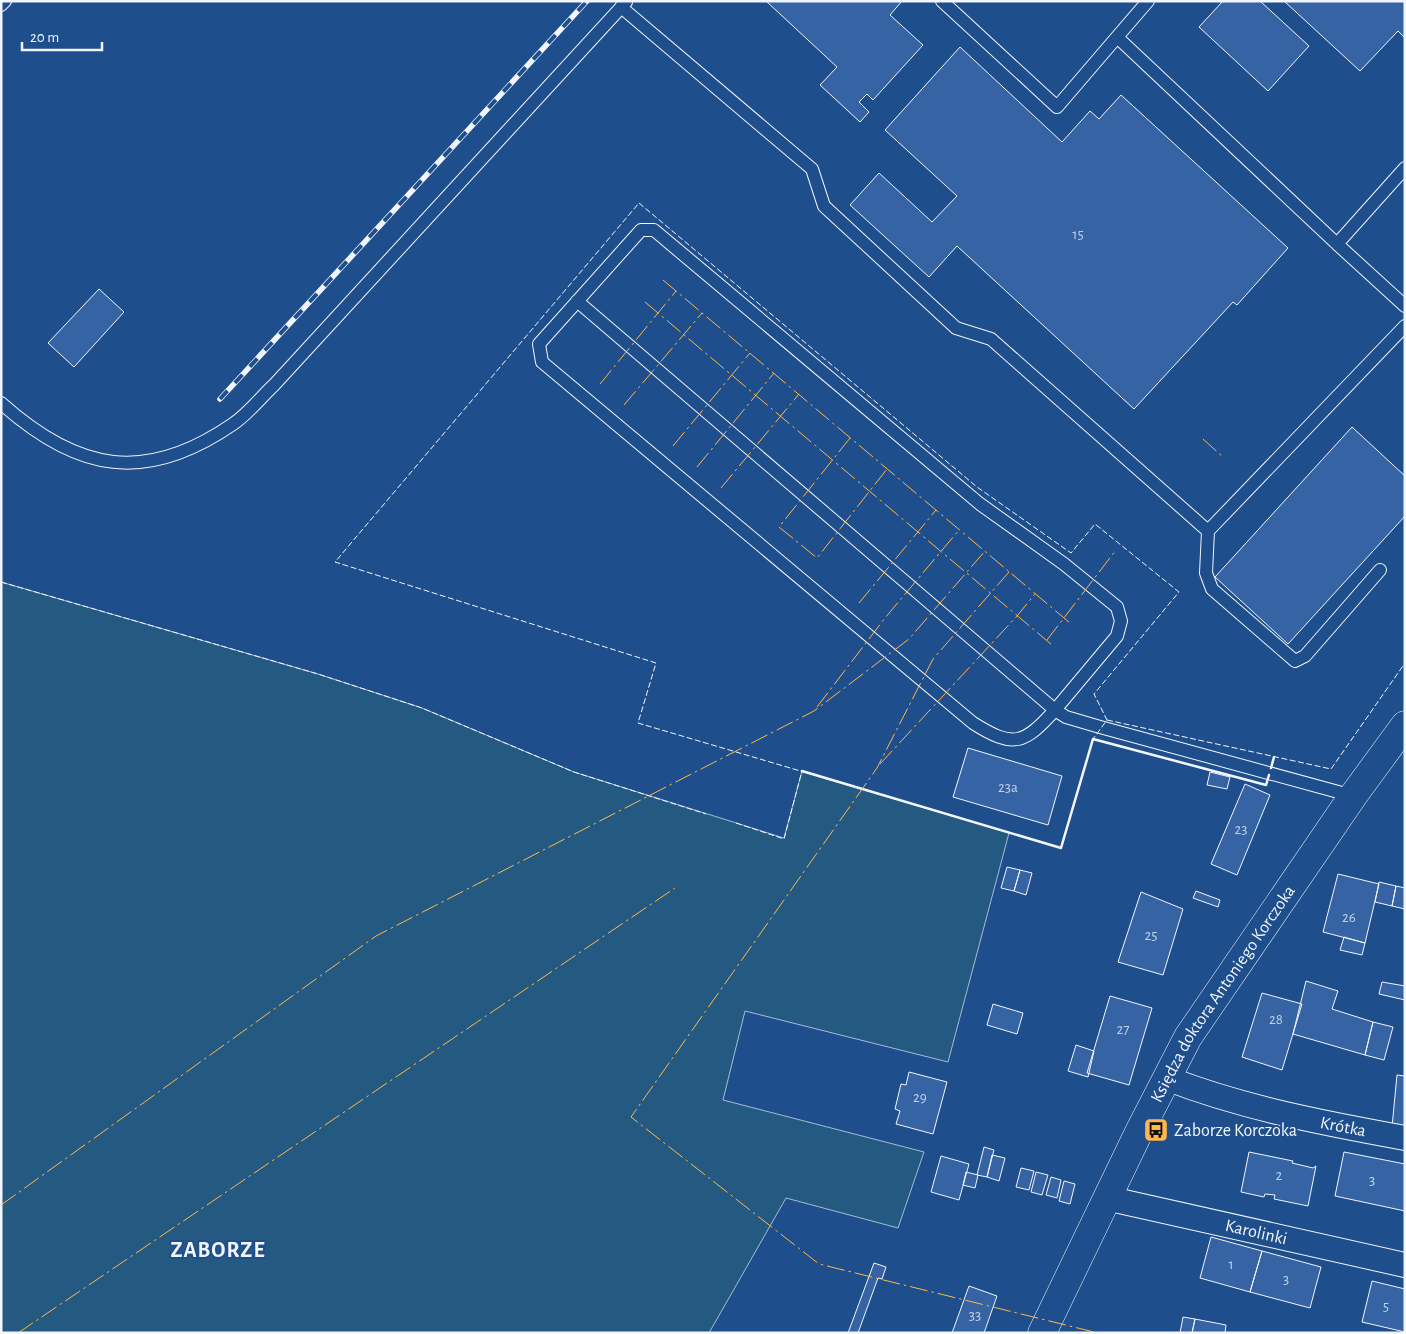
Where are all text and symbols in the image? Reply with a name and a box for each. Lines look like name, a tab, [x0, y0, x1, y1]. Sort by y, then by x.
scale bar	[22, 20, 102, 52]
text: 20 m	[30, 30, 59, 45]
house number: 15	[1072, 227, 1084, 242]
house number: 23a	[998, 780, 1018, 795]
house number: 23	[1234, 822, 1248, 837]
street label: Księdza doktora Antoniego Korczoka	[1148, 882, 1299, 1106]
house number: 26	[1342, 910, 1356, 925]
house number: 25	[1144, 928, 1158, 943]
house number: 28	[1269, 1012, 1283, 1027]
house number: 27	[1116, 1022, 1130, 1037]
house number: 29	[913, 1090, 927, 1105]
street label: Krótka	[1319, 1114, 1367, 1141]
bus stop icon: Zaborze Korczoka	[1143, 1117, 1169, 1143]
place label: Zaborze Korczoka	[1174, 1122, 1297, 1140]
house number: 2	[1276, 1168, 1283, 1183]
house number: 3	[1369, 1173, 1375, 1188]
street label: Karolinki	[1223, 1217, 1289, 1248]
district label: ZABORZE	[170, 1239, 266, 1261]
house number: 1	[1228, 1257, 1234, 1272]
house number: 3	[1283, 1272, 1289, 1287]
house number: 5	[1383, 1299, 1389, 1314]
house number: 33	[969, 1308, 981, 1323]

